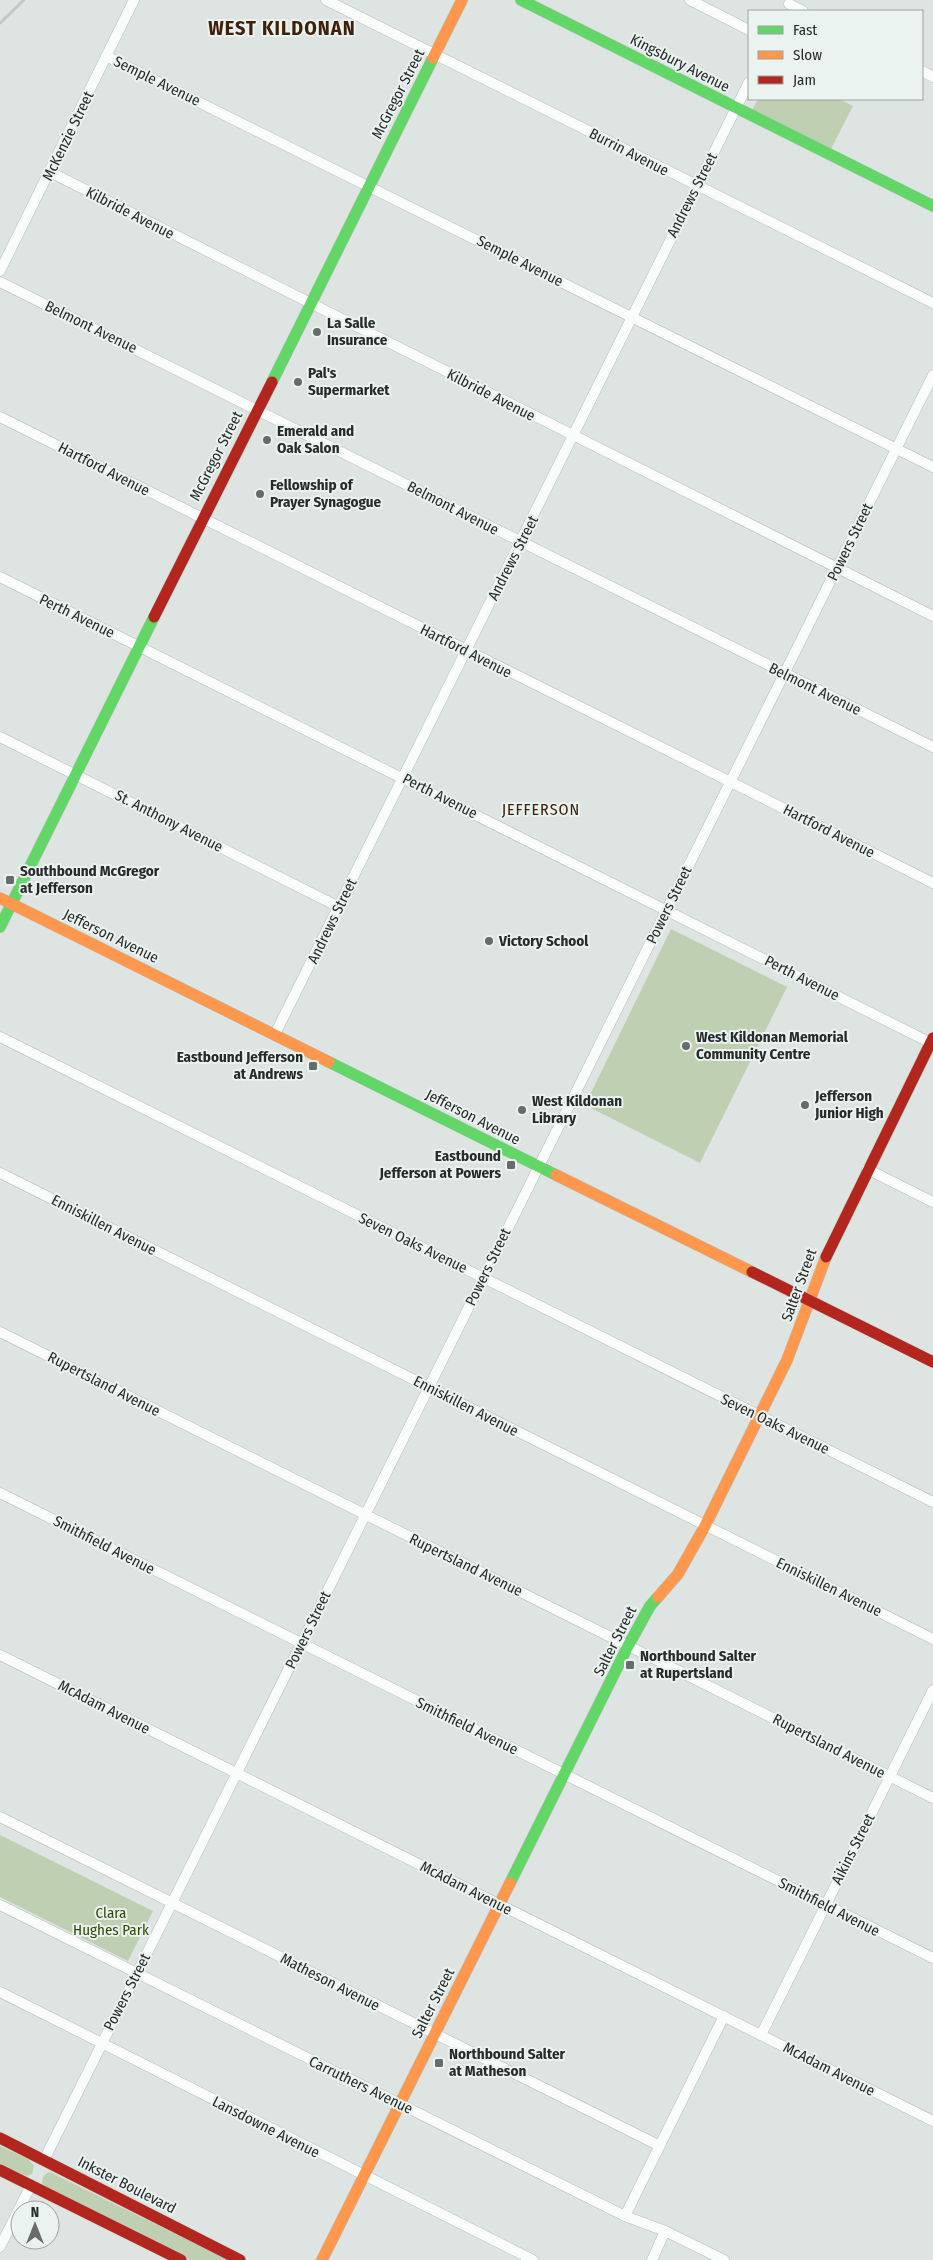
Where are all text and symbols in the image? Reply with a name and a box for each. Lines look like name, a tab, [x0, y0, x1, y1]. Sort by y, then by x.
legend	[748, 10, 923, 100]
district label: WEST KILDONAN	[208, 16, 356, 40]
text: Fast	[793, 21, 817, 39]
street label: Kingsbury Avenue	[627, 30, 733, 96]
street label: McGregor Street	[368, 46, 428, 142]
text: Slow	[793, 46, 822, 64]
street label: Semple Avenue	[111, 52, 203, 110]
text: Jam	[793, 71, 816, 89]
street label: McKenzie Street	[39, 88, 98, 184]
street label: Burrin Avenue	[586, 124, 672, 180]
street label: Andrews Street	[663, 150, 721, 240]
street label: Kilbride Avenue	[83, 183, 177, 243]
street label: Semple Avenue	[474, 232, 566, 290]
street label: Belmont Avenue	[42, 297, 140, 357]
place label: La Salle Insurance	[327, 314, 388, 349]
marker: La Salle Insurance	[311, 326, 323, 338]
place label: Pal's Supermarket	[308, 364, 390, 399]
street label: Kilbride Avenue	[444, 365, 538, 425]
marker: Pal's Supermarket	[292, 376, 304, 388]
street label: McGregor Street	[186, 408, 246, 504]
place label: Emerald and Oak Salon	[277, 422, 354, 457]
marker: Emerald and Oak Salon	[261, 434, 273, 446]
street label: Hartford Avenue	[55, 438, 153, 500]
place label: Fellowship of Prayer Synagogue	[270, 476, 382, 511]
street label: Belmont Avenue	[404, 477, 502, 539]
marker: Fellowship of Prayer Synagogue	[254, 488, 266, 500]
street label: Powers Street	[823, 500, 877, 584]
street label: Andrews Street	[484, 513, 542, 603]
street label: Perth Avenue	[36, 590, 118, 642]
street label: Hartford Avenue	[417, 620, 515, 682]
street label: Belmont Avenue	[766, 659, 864, 719]
street label: Perth Avenue	[400, 769, 480, 823]
street label: St. Anthony Avenue	[112, 786, 226, 856]
district label: JEFFERSON	[502, 800, 580, 819]
street label: Hartford Avenue	[780, 800, 878, 862]
place label: Southbound McGregor at Jefferson	[20, 862, 160, 897]
street label: Powers Street	[642, 863, 696, 947]
marker: Southbound McGregor at Jefferson	[4, 874, 16, 886]
street label: Andrews Street	[304, 875, 360, 967]
street label: Jefferson Avenue	[60, 905, 162, 967]
place label: Victory School	[498, 932, 589, 950]
marker: Victory School	[483, 935, 495, 947]
street label: Perth Avenue	[762, 951, 842, 1005]
place label: West Kildonan Memorial Community Centre	[696, 1028, 849, 1063]
marker: West Kildonan Memorial Community Centre	[680, 1040, 692, 1052]
place label: Eastbound Jefferson at Andrews	[177, 1048, 303, 1083]
marker: Eastbound Jefferson at Andrews	[307, 1060, 319, 1072]
street label: Jefferson Avenue	[423, 1085, 523, 1149]
place label: Jefferson Junior High	[814, 1087, 884, 1122]
place label: West Kildonan Library	[532, 1092, 622, 1127]
marker: Jefferson Junior High	[799, 1099, 811, 1111]
marker: West Kildonan Library	[516, 1104, 528, 1116]
place label: Eastbound Jefferson at Powers	[378, 1147, 501, 1182]
marker: Eastbound Jefferson at Powers	[505, 1159, 517, 1171]
street label: Enniskillen Avenue	[48, 1191, 160, 1259]
street label: Seven Oaks Avenue	[356, 1209, 470, 1277]
street label: Powers Street	[461, 1225, 515, 1309]
street label: Salter Street	[777, 1246, 821, 1324]
street label: Rupertsland Avenue	[45, 1348, 163, 1420]
street label: Enniskillen Avenue	[410, 1372, 522, 1440]
street label: Seven Oaks Avenue	[718, 1390, 832, 1458]
street label: Smithfield Avenue	[50, 1512, 158, 1578]
street label: Rupertsland Avenue	[406, 1530, 526, 1600]
street label: Enniskillen Avenue	[773, 1554, 885, 1620]
street label: Powers Street	[281, 1588, 335, 1672]
street label: Salter Street	[590, 1603, 640, 1679]
place label: Northbound Salter at Rupertsland	[640, 1647, 757, 1682]
marker: Northbound Salter at Rupertsland	[624, 1659, 636, 1671]
street label: McAdam Avenue	[55, 1676, 153, 1738]
street label: Smithfield Avenue	[413, 1694, 521, 1758]
street label: Rupertsland Avenue	[770, 1710, 888, 1782]
street label: Aikins Street	[827, 1810, 879, 1887]
street label: McAdam Avenue	[417, 1857, 515, 1919]
street label: Smithfield Avenue	[775, 1874, 883, 1940]
park label: Clara Hughes Park	[73, 1904, 149, 1939]
street label: Matheson Avenue	[277, 1949, 383, 2015]
street label: Powers Street	[100, 1950, 154, 2034]
street label: Salter Street	[408, 1965, 458, 2041]
street label: McAdam Avenue	[780, 2038, 878, 2100]
place label: Northbound Salter at Matheson	[449, 2045, 566, 2080]
street label: Carruthers Avenue	[306, 2052, 416, 2118]
marker: Northbound Salter at Matheson	[433, 2057, 445, 2069]
street label: Lansdowne Avenue	[209, 2092, 323, 2162]
street label: Inkster Boulevard	[75, 2152, 179, 2218]
north arrow	[10, 2200, 60, 2250]
text: N	[31, 2204, 39, 2221]

